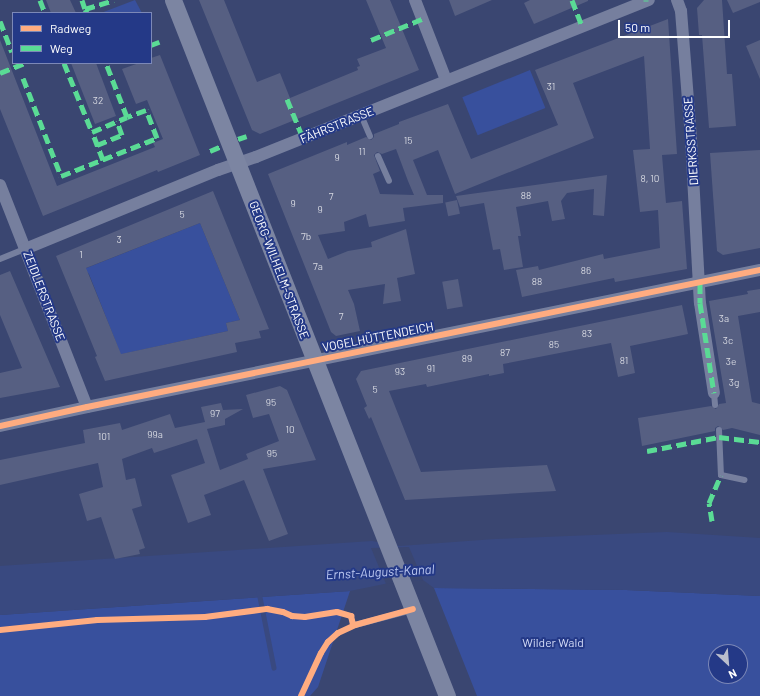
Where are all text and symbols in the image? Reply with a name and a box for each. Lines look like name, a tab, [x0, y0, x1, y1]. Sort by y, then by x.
legend	[12, 12, 152, 64]
scale bar	[620, 12, 732, 38]
text: 50 m	[625, 20, 650, 34]
text: Radweg	[50, 21, 91, 35]
text: Weg	[50, 41, 73, 55]
house number: 31	[547, 81, 555, 93]
house number: 32	[93, 95, 103, 107]
street label: DIERKSSTRASSE	[681, 96, 701, 186]
street label: FÄHRSTRASSE	[298, 104, 376, 146]
house number: 15	[404, 135, 412, 147]
house number: 11	[358, 146, 366, 158]
house number: 9	[334, 152, 340, 164]
house number: 8, 10	[641, 173, 659, 185]
house number: 88	[521, 190, 531, 202]
house number: 7	[329, 191, 333, 203]
house number: 9	[290, 198, 296, 210]
street label: GEORG-WILHELM-STRASSE	[246, 199, 312, 341]
house number: 9	[317, 204, 323, 216]
house number: 5	[179, 209, 185, 221]
house number: 7b	[301, 231, 311, 243]
house number: 3	[116, 234, 122, 246]
street label: ZEIDLERSTRASSE	[20, 249, 68, 343]
house number: 1	[79, 249, 83, 261]
house number: 7a	[313, 261, 323, 273]
house number: 86	[581, 265, 591, 277]
house number: 88	[532, 276, 542, 288]
house number: 7	[339, 311, 343, 323]
house number: 3a	[719, 313, 729, 325]
street label: VOGELHÜTTENDEICH	[321, 319, 435, 355]
house number: 83	[582, 328, 592, 340]
house number: 3c	[723, 335, 733, 347]
house number: 85	[549, 339, 559, 351]
house number: 87	[500, 347, 510, 359]
house number: 89	[462, 353, 472, 365]
house number: 81	[620, 355, 628, 367]
house number: 3e	[726, 356, 736, 368]
house number: 91	[427, 363, 435, 375]
house number: 93	[395, 366, 405, 378]
house number: 3g	[729, 377, 739, 389]
house number: 5	[372, 384, 378, 396]
house number: 95	[266, 397, 276, 409]
house number: 97	[210, 408, 220, 420]
house number: 10	[285, 424, 295, 436]
house number: 99a	[147, 429, 163, 441]
house number: 101	[98, 431, 110, 443]
house number: 95	[267, 448, 277, 460]
water label: Ernst-August-Kanal	[325, 561, 435, 583]
park label: Wilder Wald	[522, 636, 584, 650]
north arrow	[708, 644, 748, 684]
text: N	[727, 667, 739, 682]

